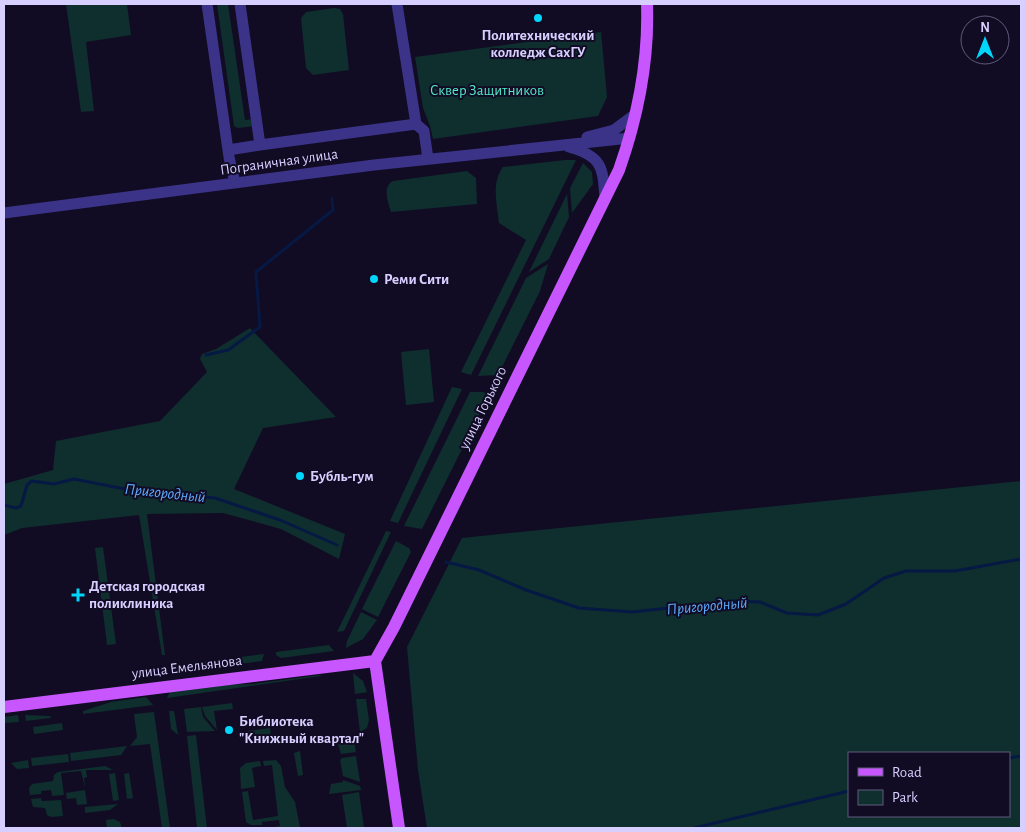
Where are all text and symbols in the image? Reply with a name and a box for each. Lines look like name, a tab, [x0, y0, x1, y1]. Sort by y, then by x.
marker: Политехнический колледж СахГУ	[532, 12, 544, 24]
north arrow	[960, 15, 1010, 65]
text: N	[980, 21, 990, 35]
place label: Политехнический колледж СахГУ	[482, 28, 594, 60]
park label: Сквер Защитников	[430, 83, 544, 98]
street label: Пограничная улица	[219, 146, 339, 178]
place label: Реми Сити	[384, 272, 449, 287]
marker: Реми Сити	[368, 273, 380, 285]
street label: улица Горького	[456, 364, 509, 453]
place label: Бубль-гум	[310, 469, 374, 484]
marker: Бубль-гум	[294, 470, 306, 482]
water label: Пригородный	[124, 481, 206, 506]
place label: Детская городская поликлиника	[89, 579, 205, 611]
marker: Детская городская поликлиника	[71, 588, 85, 602]
water label: Пригородный	[666, 595, 748, 618]
street label: улица Емельянова	[130, 653, 243, 681]
place label: Библиотека "Книжный квартал"	[239, 714, 364, 746]
marker: Библиотека "Книжный квартал"	[223, 724, 235, 736]
legend	[848, 752, 1010, 817]
text: Road	[892, 765, 922, 780]
text: Park	[892, 790, 918, 805]

